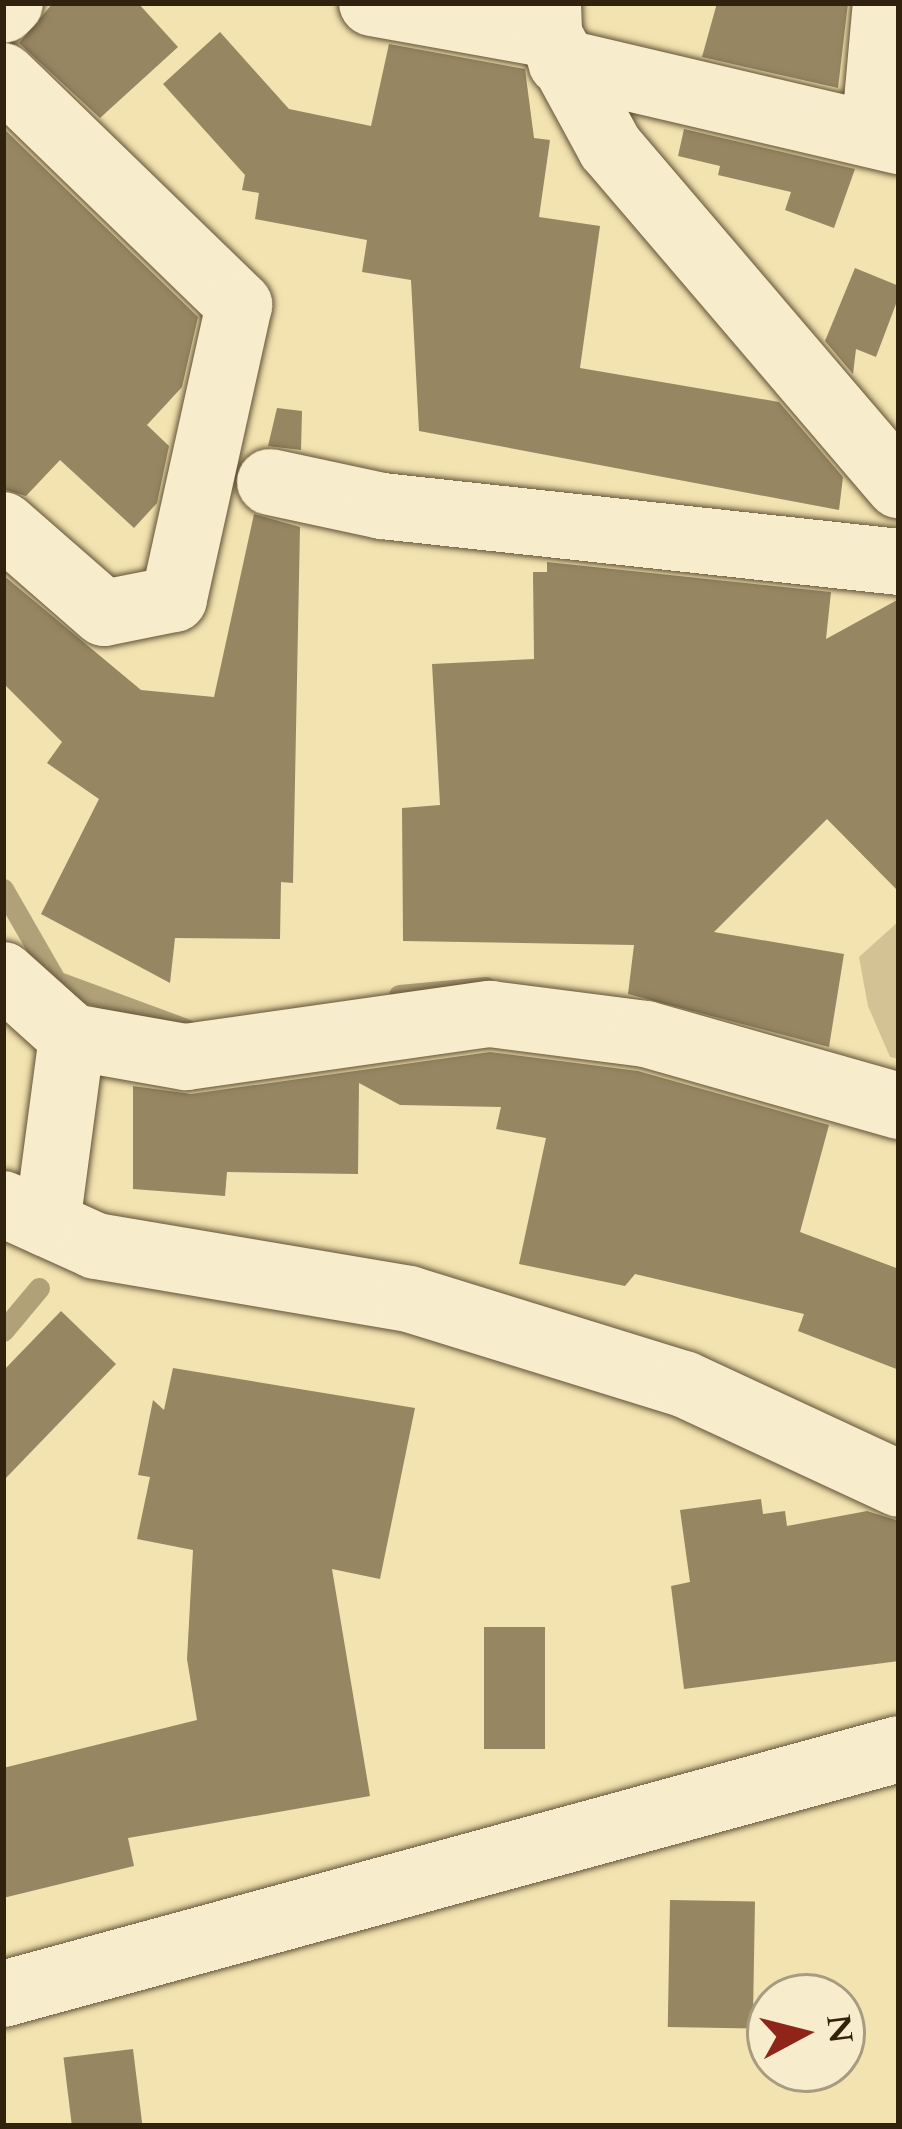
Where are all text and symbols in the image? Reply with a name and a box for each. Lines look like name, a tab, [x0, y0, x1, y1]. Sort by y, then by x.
north arrow	[746, 1973, 866, 2093]
text: N	[815, 2012, 863, 2046]

